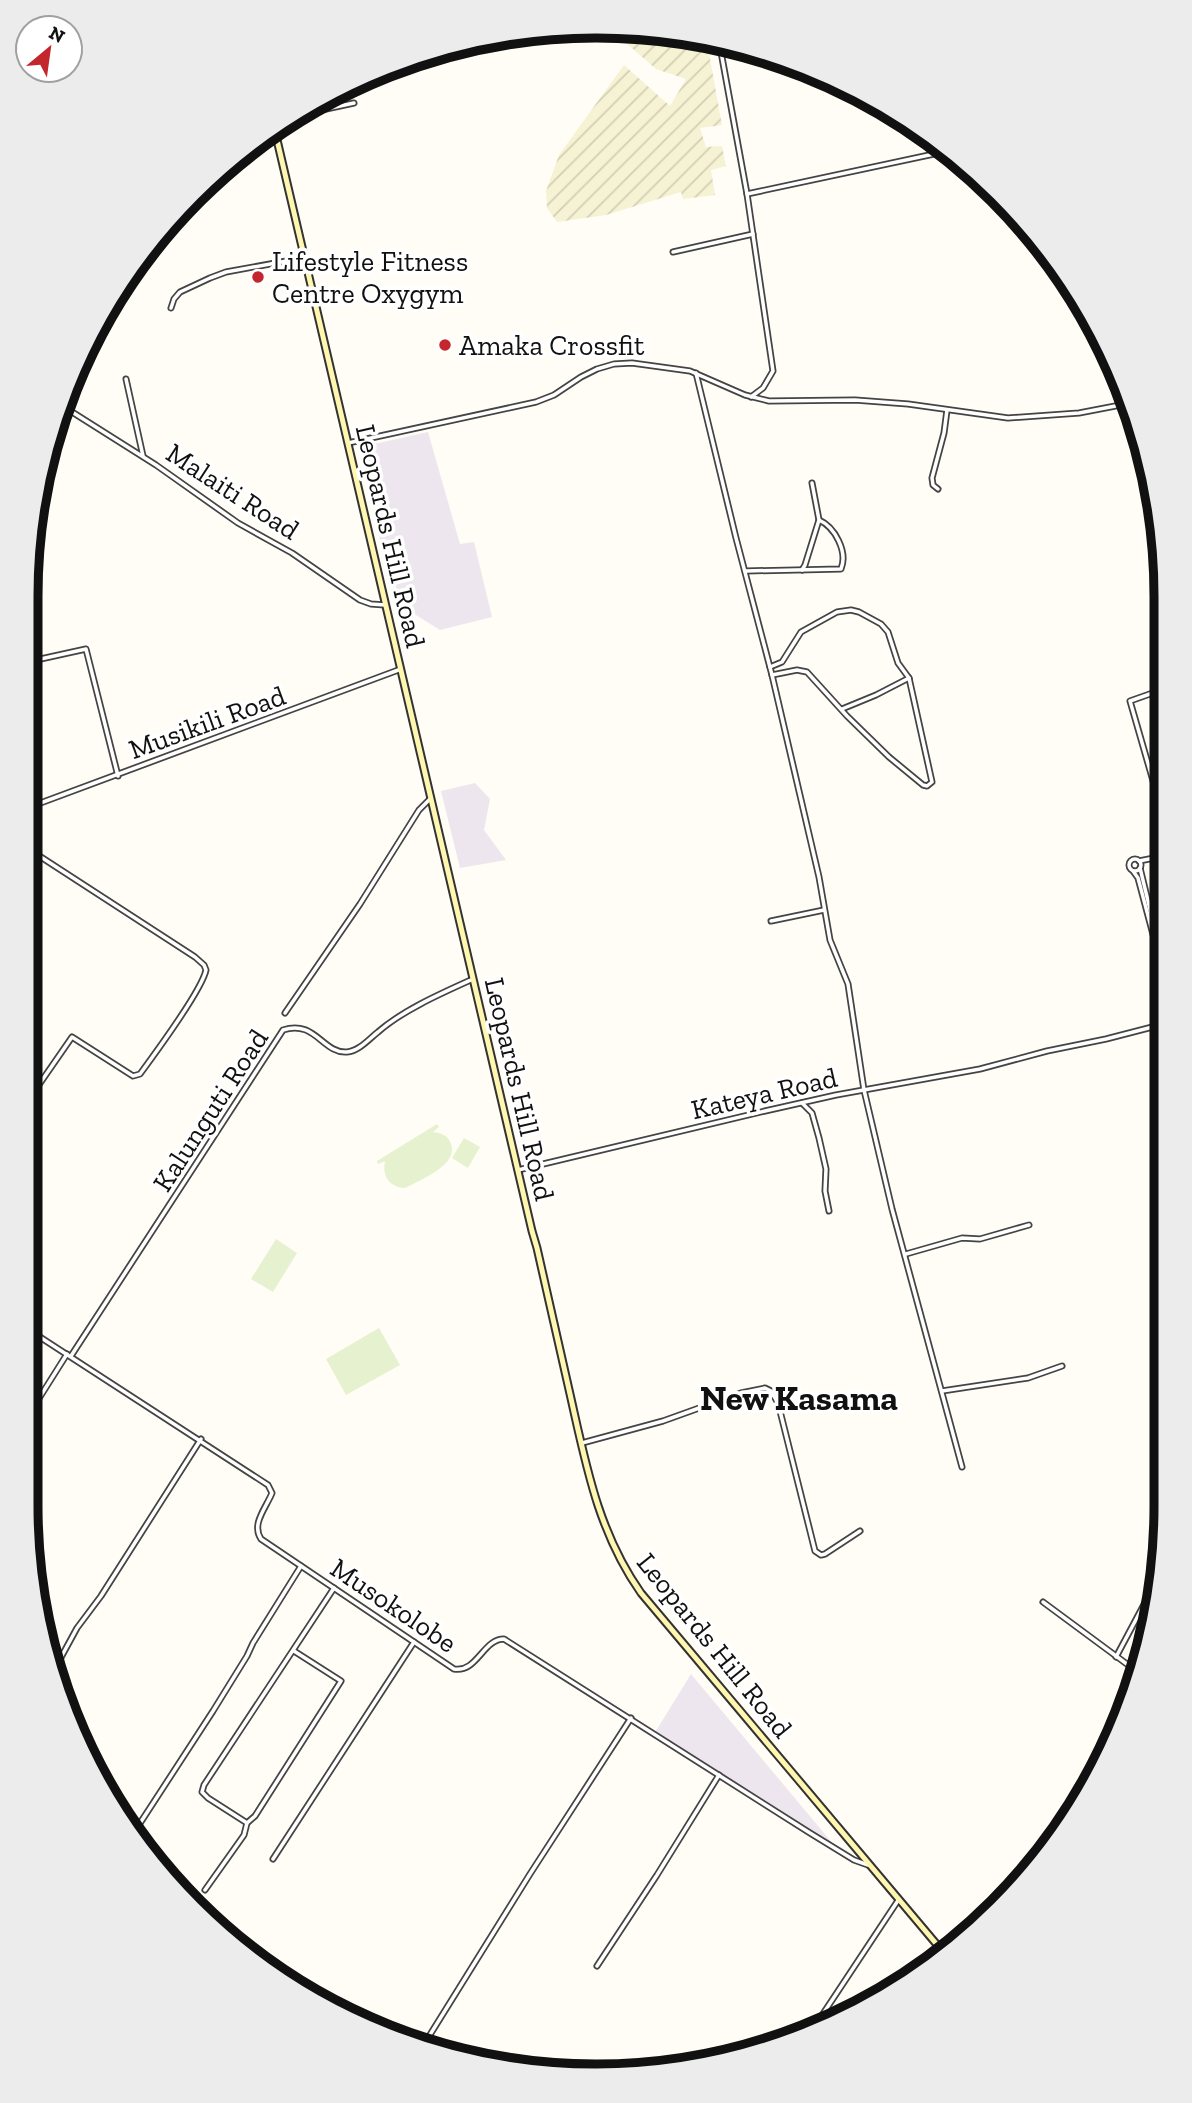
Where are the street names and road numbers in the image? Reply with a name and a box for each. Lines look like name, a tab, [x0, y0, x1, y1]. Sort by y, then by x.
street label: Leopards Hill Road	[349, 421, 432, 651]
street label: Malaiti Road	[160, 436, 305, 547]
street label: Musikili Road	[124, 679, 290, 766]
street label: Leopards Hill Road	[478, 974, 561, 1204]
street label: Kalunguti Road	[146, 1023, 275, 1197]
street label: Kateya Road	[688, 1061, 840, 1126]
street label: Leopards Hill Road	[630, 1546, 799, 1744]
street label: Musokolobe	[324, 1551, 463, 1660]

